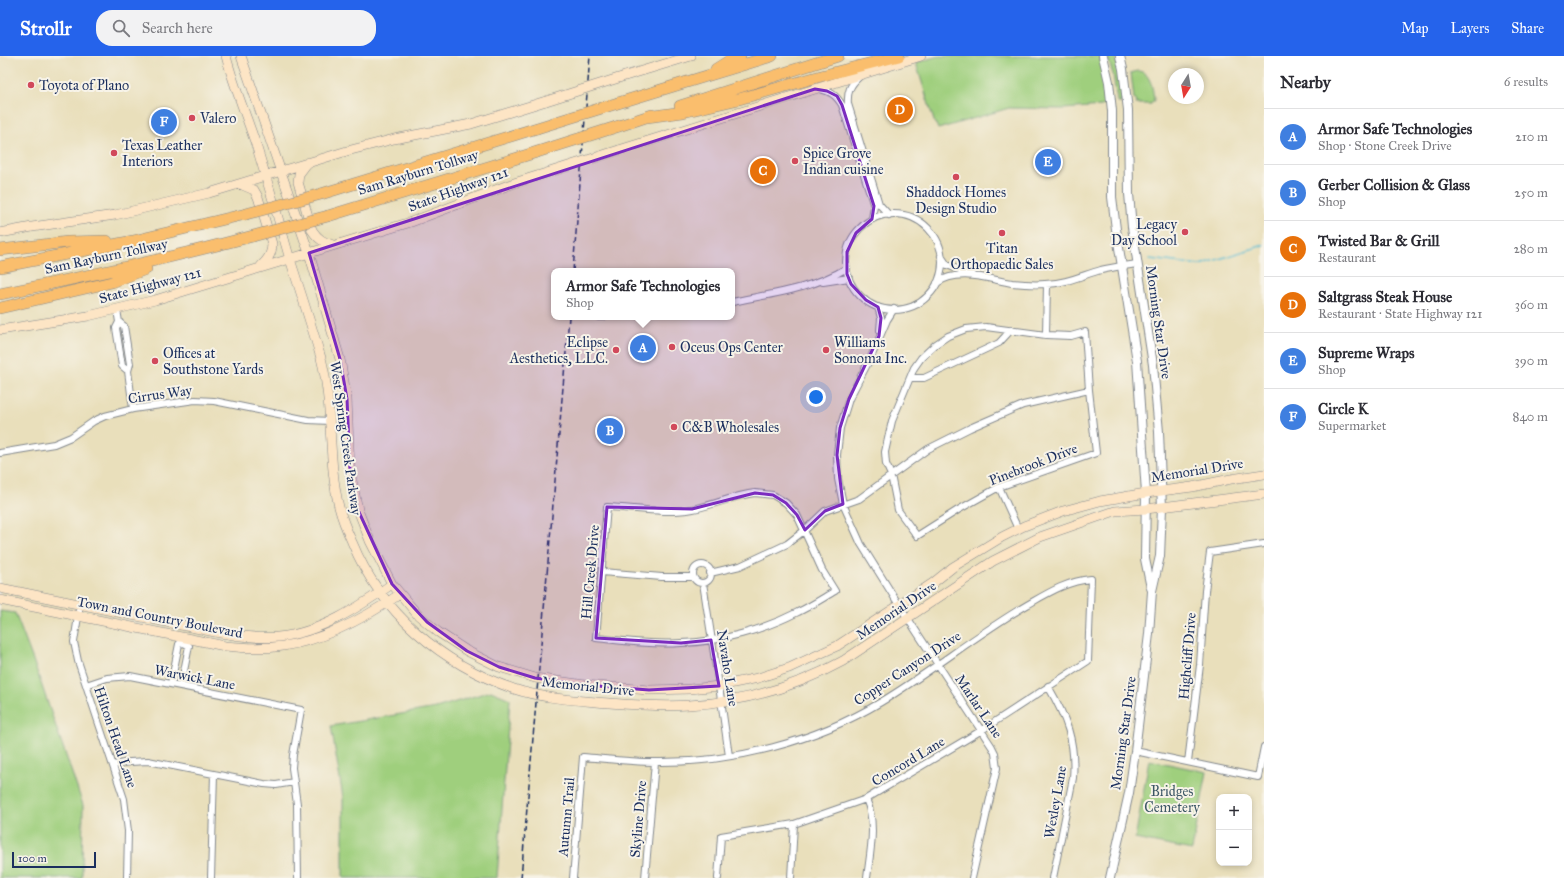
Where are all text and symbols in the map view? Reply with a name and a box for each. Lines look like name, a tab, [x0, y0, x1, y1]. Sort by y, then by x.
search box	[96, 10, 376, 46]
text: Strollr	[20, 17, 72, 40]
icon: search	[110, 17, 132, 39]
text: Search here	[142, 19, 213, 37]
text: Map	[1401, 20, 1429, 37]
text: Layers	[1451, 20, 1489, 37]
text: Share	[1511, 20, 1544, 37]
north arrow	[1168, 68, 1204, 104]
text: Nearby	[1280, 72, 1331, 93]
text: 6 results	[1504, 74, 1548, 90]
place label: Toyota of Plano	[39, 77, 129, 94]
marker: Toyota of Plano	[26, 80, 36, 90]
pin: D	[887, 95, 913, 125]
pin: F	[151, 107, 177, 137]
place label: Valero	[199, 110, 236, 127]
marker: Valero	[187, 113, 197, 123]
text: Armor Safe Technologies	[1318, 120, 1472, 138]
text: A	[1289, 129, 1297, 145]
text: 210 m	[1515, 129, 1548, 145]
place label: Texas Leather Interiors	[122, 137, 203, 170]
text: Shop · Stone Creek Drive	[1318, 138, 1452, 154]
place label: Spice Grove Indian cuisine	[803, 145, 884, 178]
street label: Sam Rayburn Tollway	[356, 146, 481, 199]
pin: E	[1035, 147, 1061, 177]
marker: Texas Leather Interiors	[109, 148, 119, 158]
pin: C	[750, 156, 776, 186]
marker: Spice Grove Indian cuisine	[790, 156, 800, 166]
street label: State Highway 121	[406, 163, 511, 215]
marker: Shaddock Homes Design Studio	[951, 172, 961, 182]
text: Gerber Collision & Glass	[1318, 176, 1470, 194]
place label: Shaddock Homes Design Studio	[906, 184, 1006, 217]
text: B	[1289, 185, 1297, 201]
text: 250 m	[1514, 185, 1548, 201]
text: Shop	[1318, 194, 1346, 210]
place label: Legacy Day School	[1111, 216, 1177, 249]
marker: Legacy Day School	[1180, 227, 1190, 237]
marker: Titan Orthopaedic Sales	[997, 228, 1007, 238]
text: Twisted Bar & Grill	[1318, 232, 1440, 250]
street label: Sam Rayburn Tollway	[43, 235, 170, 278]
place label: Titan Orthopaedic Sales	[951, 240, 1053, 273]
text: C	[1289, 241, 1297, 257]
text: 280 m	[1513, 241, 1548, 257]
text: Restaurant	[1318, 250, 1376, 266]
street label: State Highway 121	[97, 264, 204, 307]
street label: Morning Star Drive	[1142, 264, 1175, 380]
popup	[551, 268, 735, 320]
text: Armor Safe Technologies	[566, 277, 720, 295]
text: Saltgrass Steak House	[1318, 288, 1452, 306]
text: Shop	[566, 295, 594, 311]
text: D	[1288, 297, 1298, 313]
text: 360 m	[1515, 297, 1548, 313]
text: Restaurant · State Highway 121	[1318, 306, 1482, 322]
pin: A	[630, 333, 656, 363]
place label: Eclipse Aesthetics, LLC.	[509, 334, 608, 367]
place label: Williams Sonoma Inc.	[834, 334, 907, 367]
place label: Oceus Ops Center	[680, 339, 783, 356]
marker: Oceus Ops Center	[667, 342, 677, 352]
text: Supreme Wraps	[1318, 344, 1414, 362]
place label: Offices at Southstone Yards	[163, 345, 263, 378]
marker: Eclipse Aesthetics, LLC.	[611, 345, 621, 355]
marker: Williams Sonoma Inc.	[821, 345, 831, 355]
text: E	[1288, 353, 1298, 369]
text: 390 m	[1515, 353, 1548, 369]
marker: Offices at Southstone Yards	[150, 356, 160, 366]
street label: West Spring Creek Parkway	[326, 360, 365, 517]
text: Shop	[1318, 362, 1346, 378]
street label: Cirrus Way	[127, 382, 194, 407]
your location	[806, 387, 826, 407]
text: Circle K	[1318, 400, 1368, 418]
text: F	[1289, 409, 1297, 425]
text: 840 m	[1513, 409, 1548, 425]
pin: B	[597, 416, 623, 446]
text: Supermarket	[1318, 418, 1386, 434]
place label: C&B Wholesales	[682, 419, 779, 436]
marker: C&B Wholesales	[669, 422, 679, 432]
street label: Pinebrook Drive	[987, 440, 1080, 489]
street label: Memorial Drive	[1150, 455, 1245, 486]
street label: Hill Creek Drive	[578, 524, 603, 620]
street label: Memorial Drive	[853, 577, 940, 644]
street label: Town and Country Boulevard	[76, 593, 244, 642]
street label: Highcliff Drive	[1175, 612, 1200, 700]
street label: Copper Canyon Drive	[851, 627, 964, 709]
street label: Navaho Lane	[713, 628, 742, 708]
street label: Warwick Lane	[153, 661, 237, 694]
street label: Marlar Lane	[951, 671, 1006, 741]
street label: Memorial Drive	[541, 673, 635, 700]
street label: Morning Star Drive	[1107, 675, 1140, 791]
street label: Hilton Head Lane	[90, 684, 141, 790]
street label: Concord Lane	[869, 733, 948, 790]
street label: Wexley Lane	[1041, 764, 1070, 840]
street label: Autumn Trail	[554, 776, 578, 858]
street label: Skyline Drive	[627, 780, 650, 858]
park label: Bridges Cemetery	[1144, 783, 1200, 816]
map controls	[1216, 794, 1252, 866]
button: +	[1216, 794, 1252, 830]
button: −	[1216, 830, 1252, 866]
scale bar	[12, 850, 96, 869]
text: 100 m	[18, 852, 47, 865]

